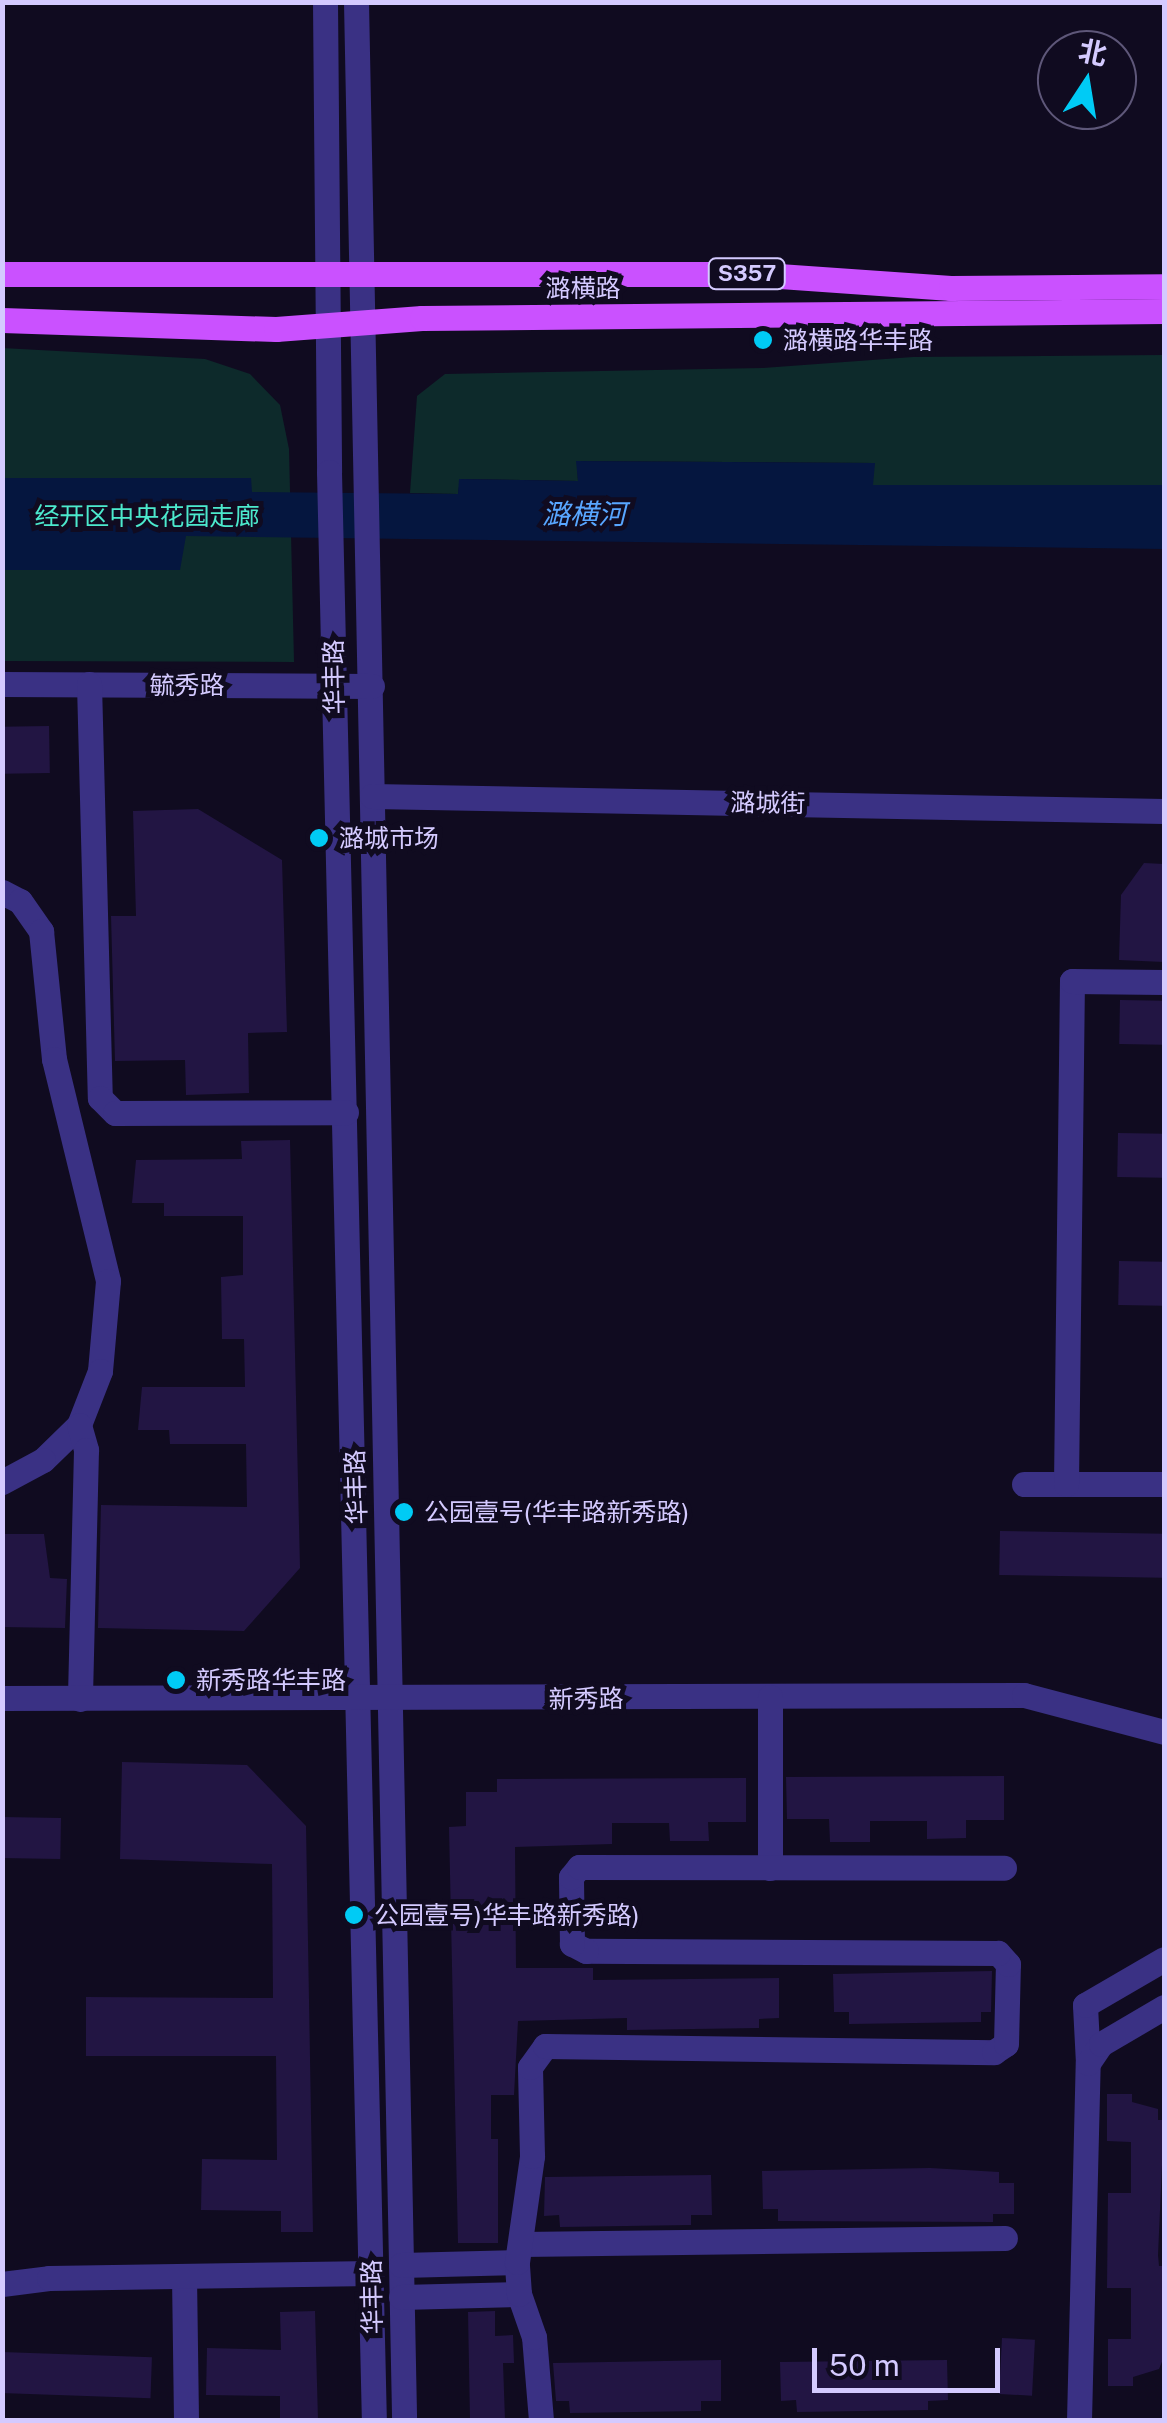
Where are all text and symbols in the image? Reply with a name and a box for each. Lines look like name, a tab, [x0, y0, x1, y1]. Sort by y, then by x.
north arrow	[1037, 30, 1137, 130]
text: 北	[1076, 33, 1110, 71]
road number: S357	[707, 257, 787, 291]
street label: 潞横路	[546, 273, 620, 303]
place label: 潞横路华丰路	[783, 325, 933, 355]
marker: 潞横路华丰路	[752, 329, 774, 351]
water label: 潞横河	[542, 497, 626, 531]
park label: 经开区中央花园走廊	[35, 501, 259, 531]
street label: 华丰路	[318, 639, 350, 715]
street label: 毓秀路	[150, 670, 224, 700]
street label: 潞城街	[730, 787, 806, 819]
place label: 潞城市场	[339, 823, 439, 853]
marker: 潞城市场	[308, 827, 330, 849]
street label: 华丰路	[340, 1449, 372, 1525]
place label: 公园壹号(华丰路新秀路)	[424, 1497, 689, 1527]
marker: 公园壹号(华丰路新秀路)	[393, 1501, 415, 1523]
place label: 新秀路华丰路	[196, 1665, 346, 1695]
marker: 新秀路华丰路	[165, 1669, 187, 1691]
street label: 新秀路	[548, 1683, 624, 1715]
place label: 公园壹号)华丰路新秀路)	[374, 1900, 639, 1930]
marker: 公园壹号)华丰路新秀路)	[343, 1904, 365, 1926]
street label: 华丰路	[356, 2259, 388, 2335]
scale bar	[817, 2328, 1004, 2390]
text: 50 m	[829, 2347, 900, 2383]

